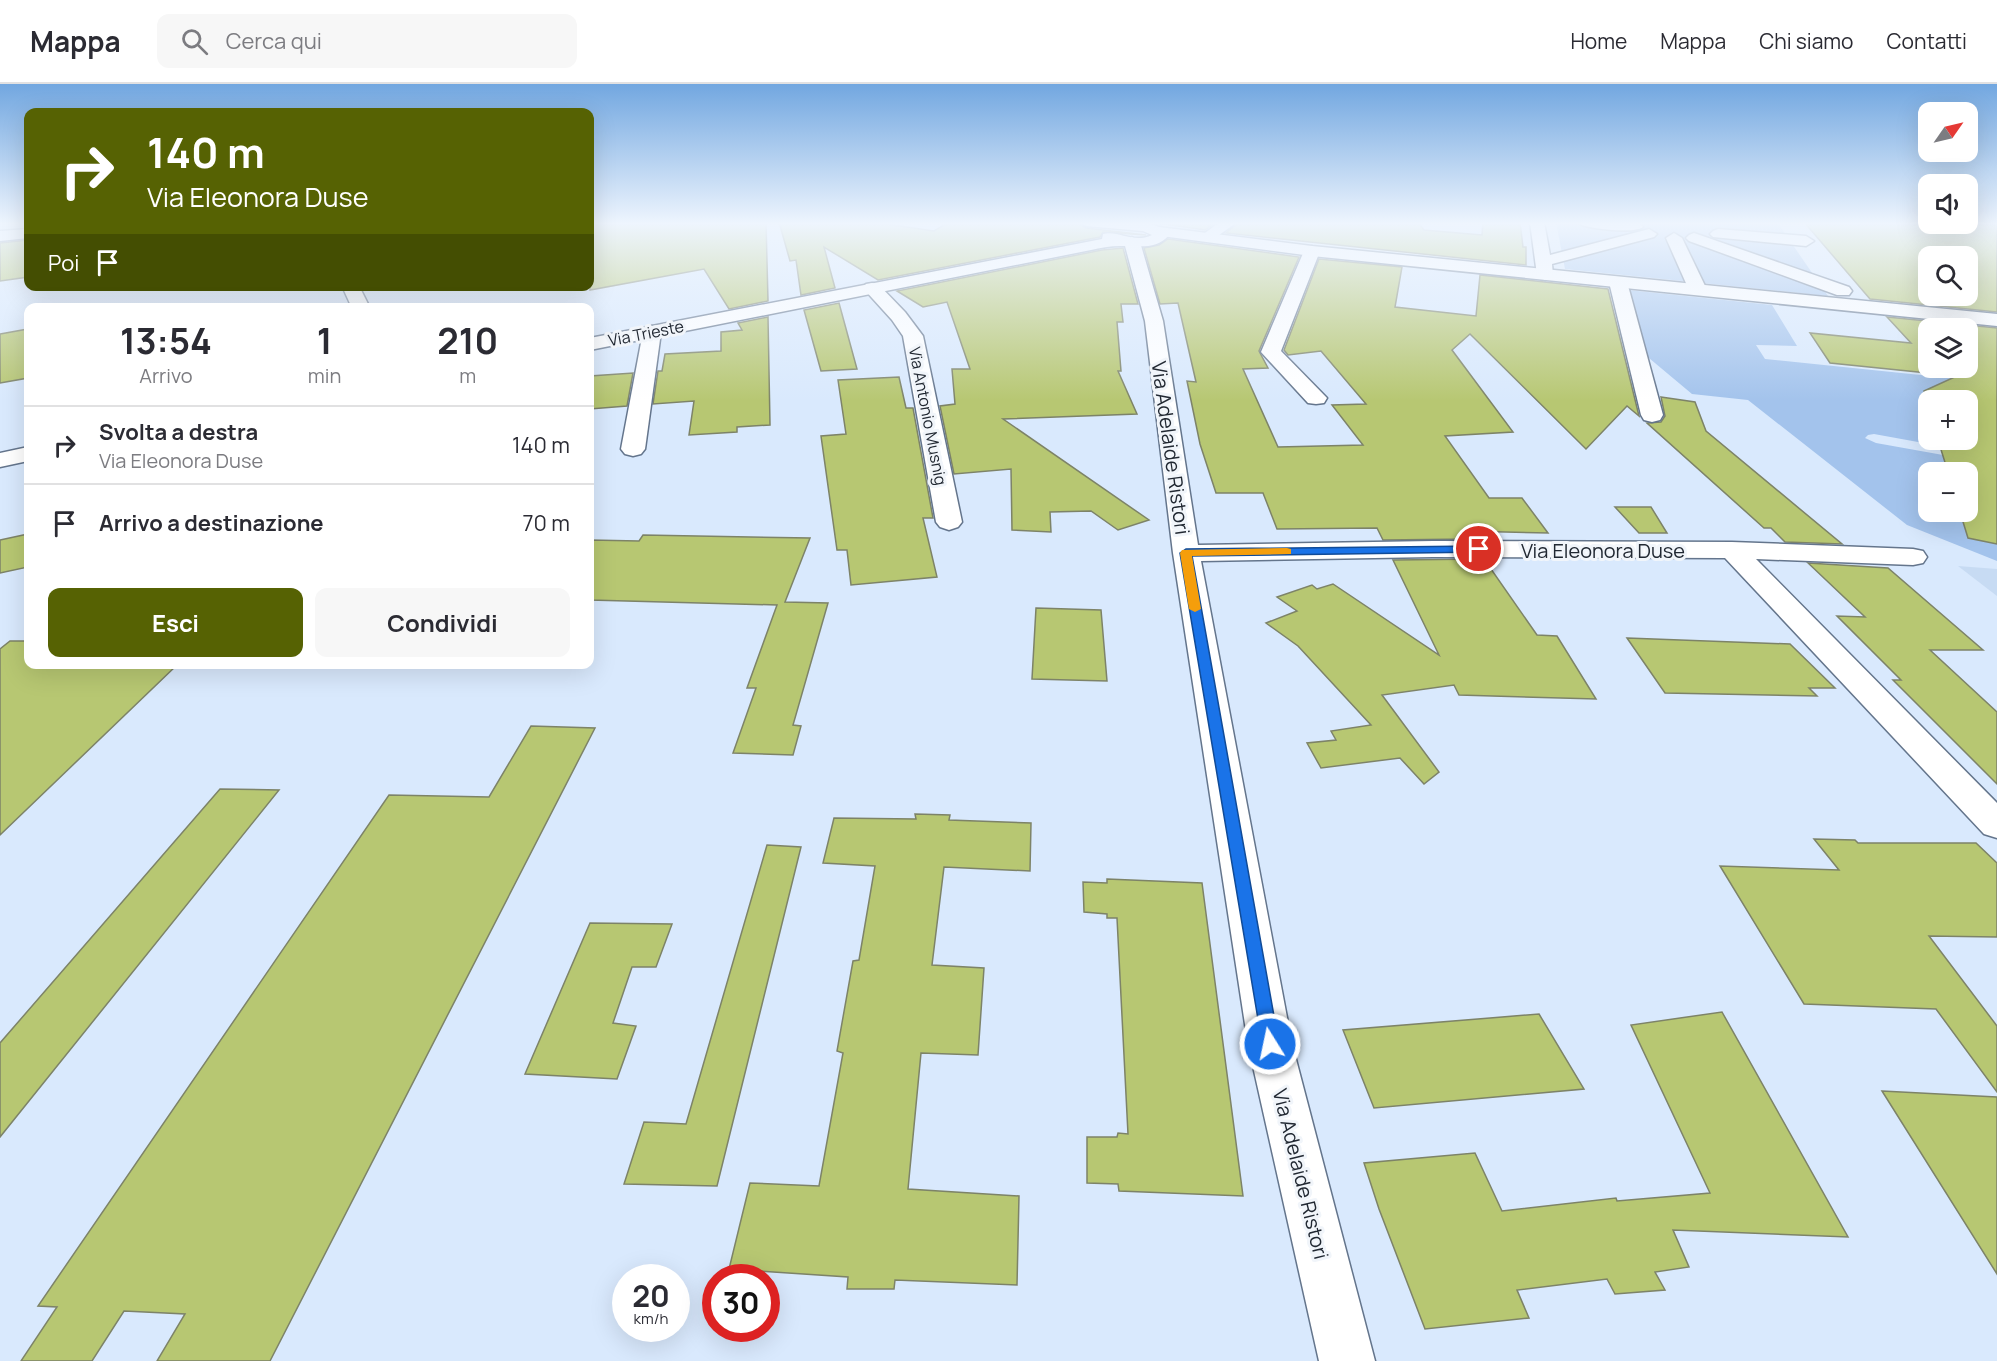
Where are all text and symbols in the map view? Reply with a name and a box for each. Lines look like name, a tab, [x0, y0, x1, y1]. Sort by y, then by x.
search box	[157, 14, 577, 68]
text: Mappa	[30, 22, 121, 60]
icon: search	[178, 25, 211, 58]
text: Cerca qui	[226, 26, 322, 56]
text: Home	[1570, 27, 1627, 55]
text: Mappa	[1660, 27, 1726, 55]
text: Chi siamo	[1759, 27, 1854, 55]
text: Contatti	[1887, 27, 1967, 55]
north arrow	[1918, 102, 1978, 162]
map controls	[1918, 102, 1978, 522]
text: 140 m	[147, 123, 265, 181]
icon: right	[48, 132, 126, 210]
button: sound	[1918, 174, 1978, 234]
text: Via Eleonora Duse	[147, 178, 369, 215]
icon: arrive	[91, 246, 124, 279]
button: search	[1918, 246, 1978, 306]
text: Poi	[48, 248, 79, 278]
street label: Via Trieste	[606, 315, 686, 351]
text: 13:54	[120, 316, 212, 365]
text: 1	[317, 316, 332, 365]
text: 210	[437, 316, 498, 365]
button: layers	[1918, 318, 1978, 378]
street label: Via Antonio Musnig	[904, 345, 952, 487]
street label: Via Adelaide Ristori	[1145, 360, 1197, 536]
text: Arrivo	[139, 362, 193, 389]
text: min	[308, 362, 341, 389]
text: m	[459, 362, 476, 389]
button: +	[1918, 390, 1978, 450]
text: Svolta a destra	[99, 417, 258, 447]
icon: right	[48, 429, 81, 462]
text: 140 m	[512, 430, 570, 460]
text: Via Eleonora Duse	[99, 447, 263, 474]
button: −	[1918, 462, 1978, 522]
icon: arrive	[48, 507, 81, 540]
text: Arrivo a destinazione	[99, 508, 323, 538]
text: 70 m	[522, 508, 570, 538]
pin	[1453, 523, 1504, 574]
icon: arrive	[1462, 532, 1495, 565]
street label: Via Eleonora Duse	[1521, 537, 1685, 564]
button: Esci	[48, 588, 303, 657]
button: Condividi	[315, 588, 570, 657]
position arrow	[1238, 1012, 1302, 1076]
street label: Via Adelaide Ristori	[1267, 1086, 1335, 1262]
speed limit sign: 30	[702, 1264, 780, 1342]
text: 20	[632, 1275, 670, 1316]
text: km/h	[634, 1308, 668, 1329]

